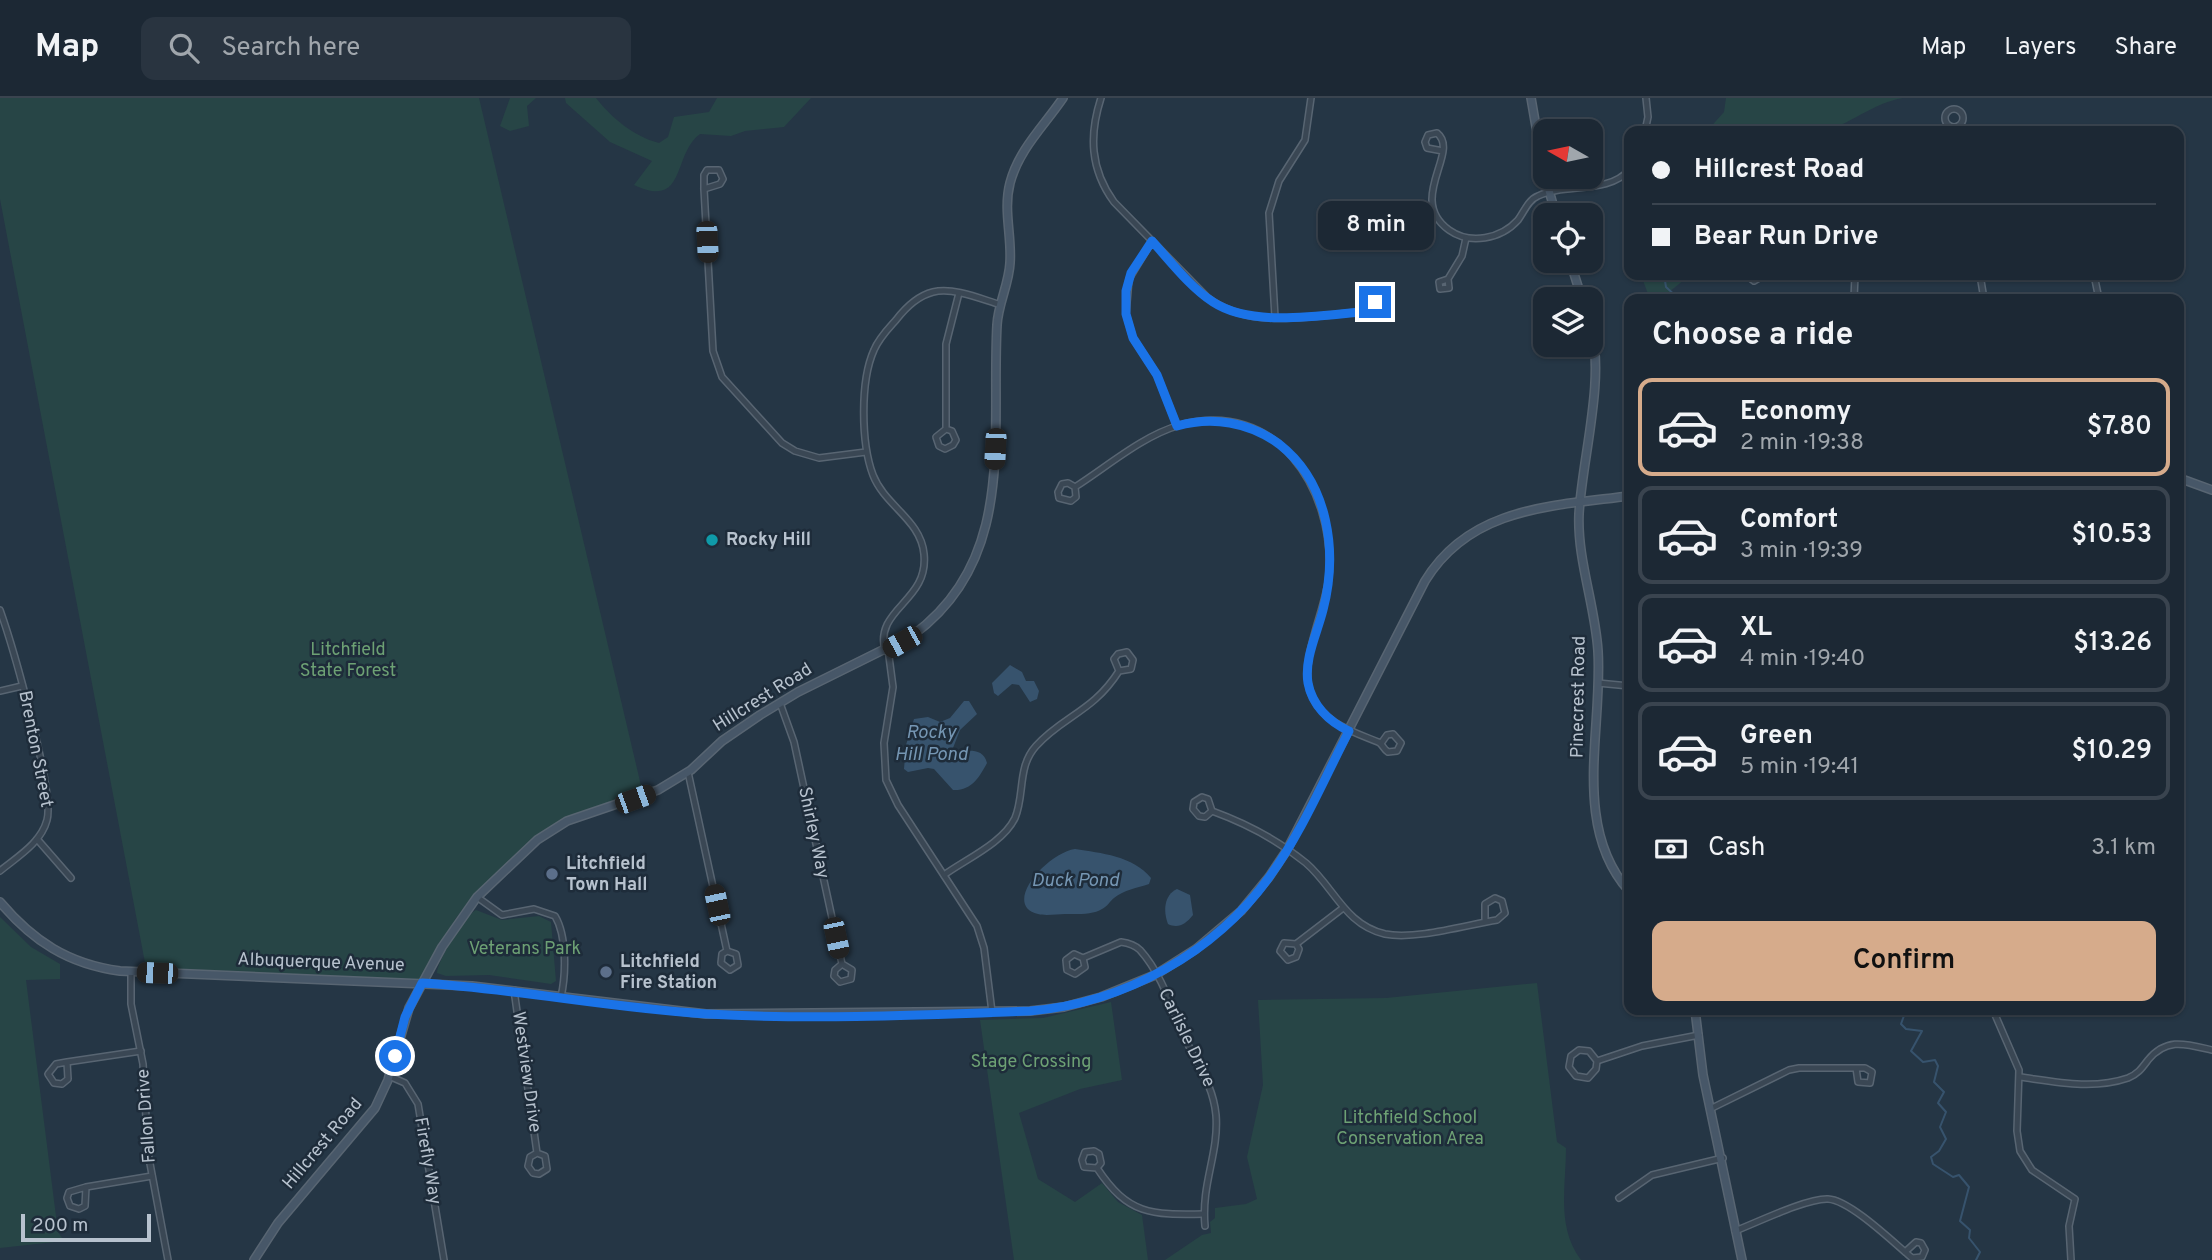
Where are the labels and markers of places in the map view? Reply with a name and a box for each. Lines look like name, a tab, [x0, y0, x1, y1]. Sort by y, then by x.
place label: Rocky Hill	[726, 529, 811, 552]
marker: Rocky Hill	[704, 532, 720, 548]
place label: Litchfield Town Hall	[566, 853, 647, 897]
marker: Litchfield Town Hall	[544, 866, 560, 882]
place label: Litchfield Fire Station	[620, 951, 717, 995]
marker: Litchfield Fire Station	[598, 964, 614, 980]

